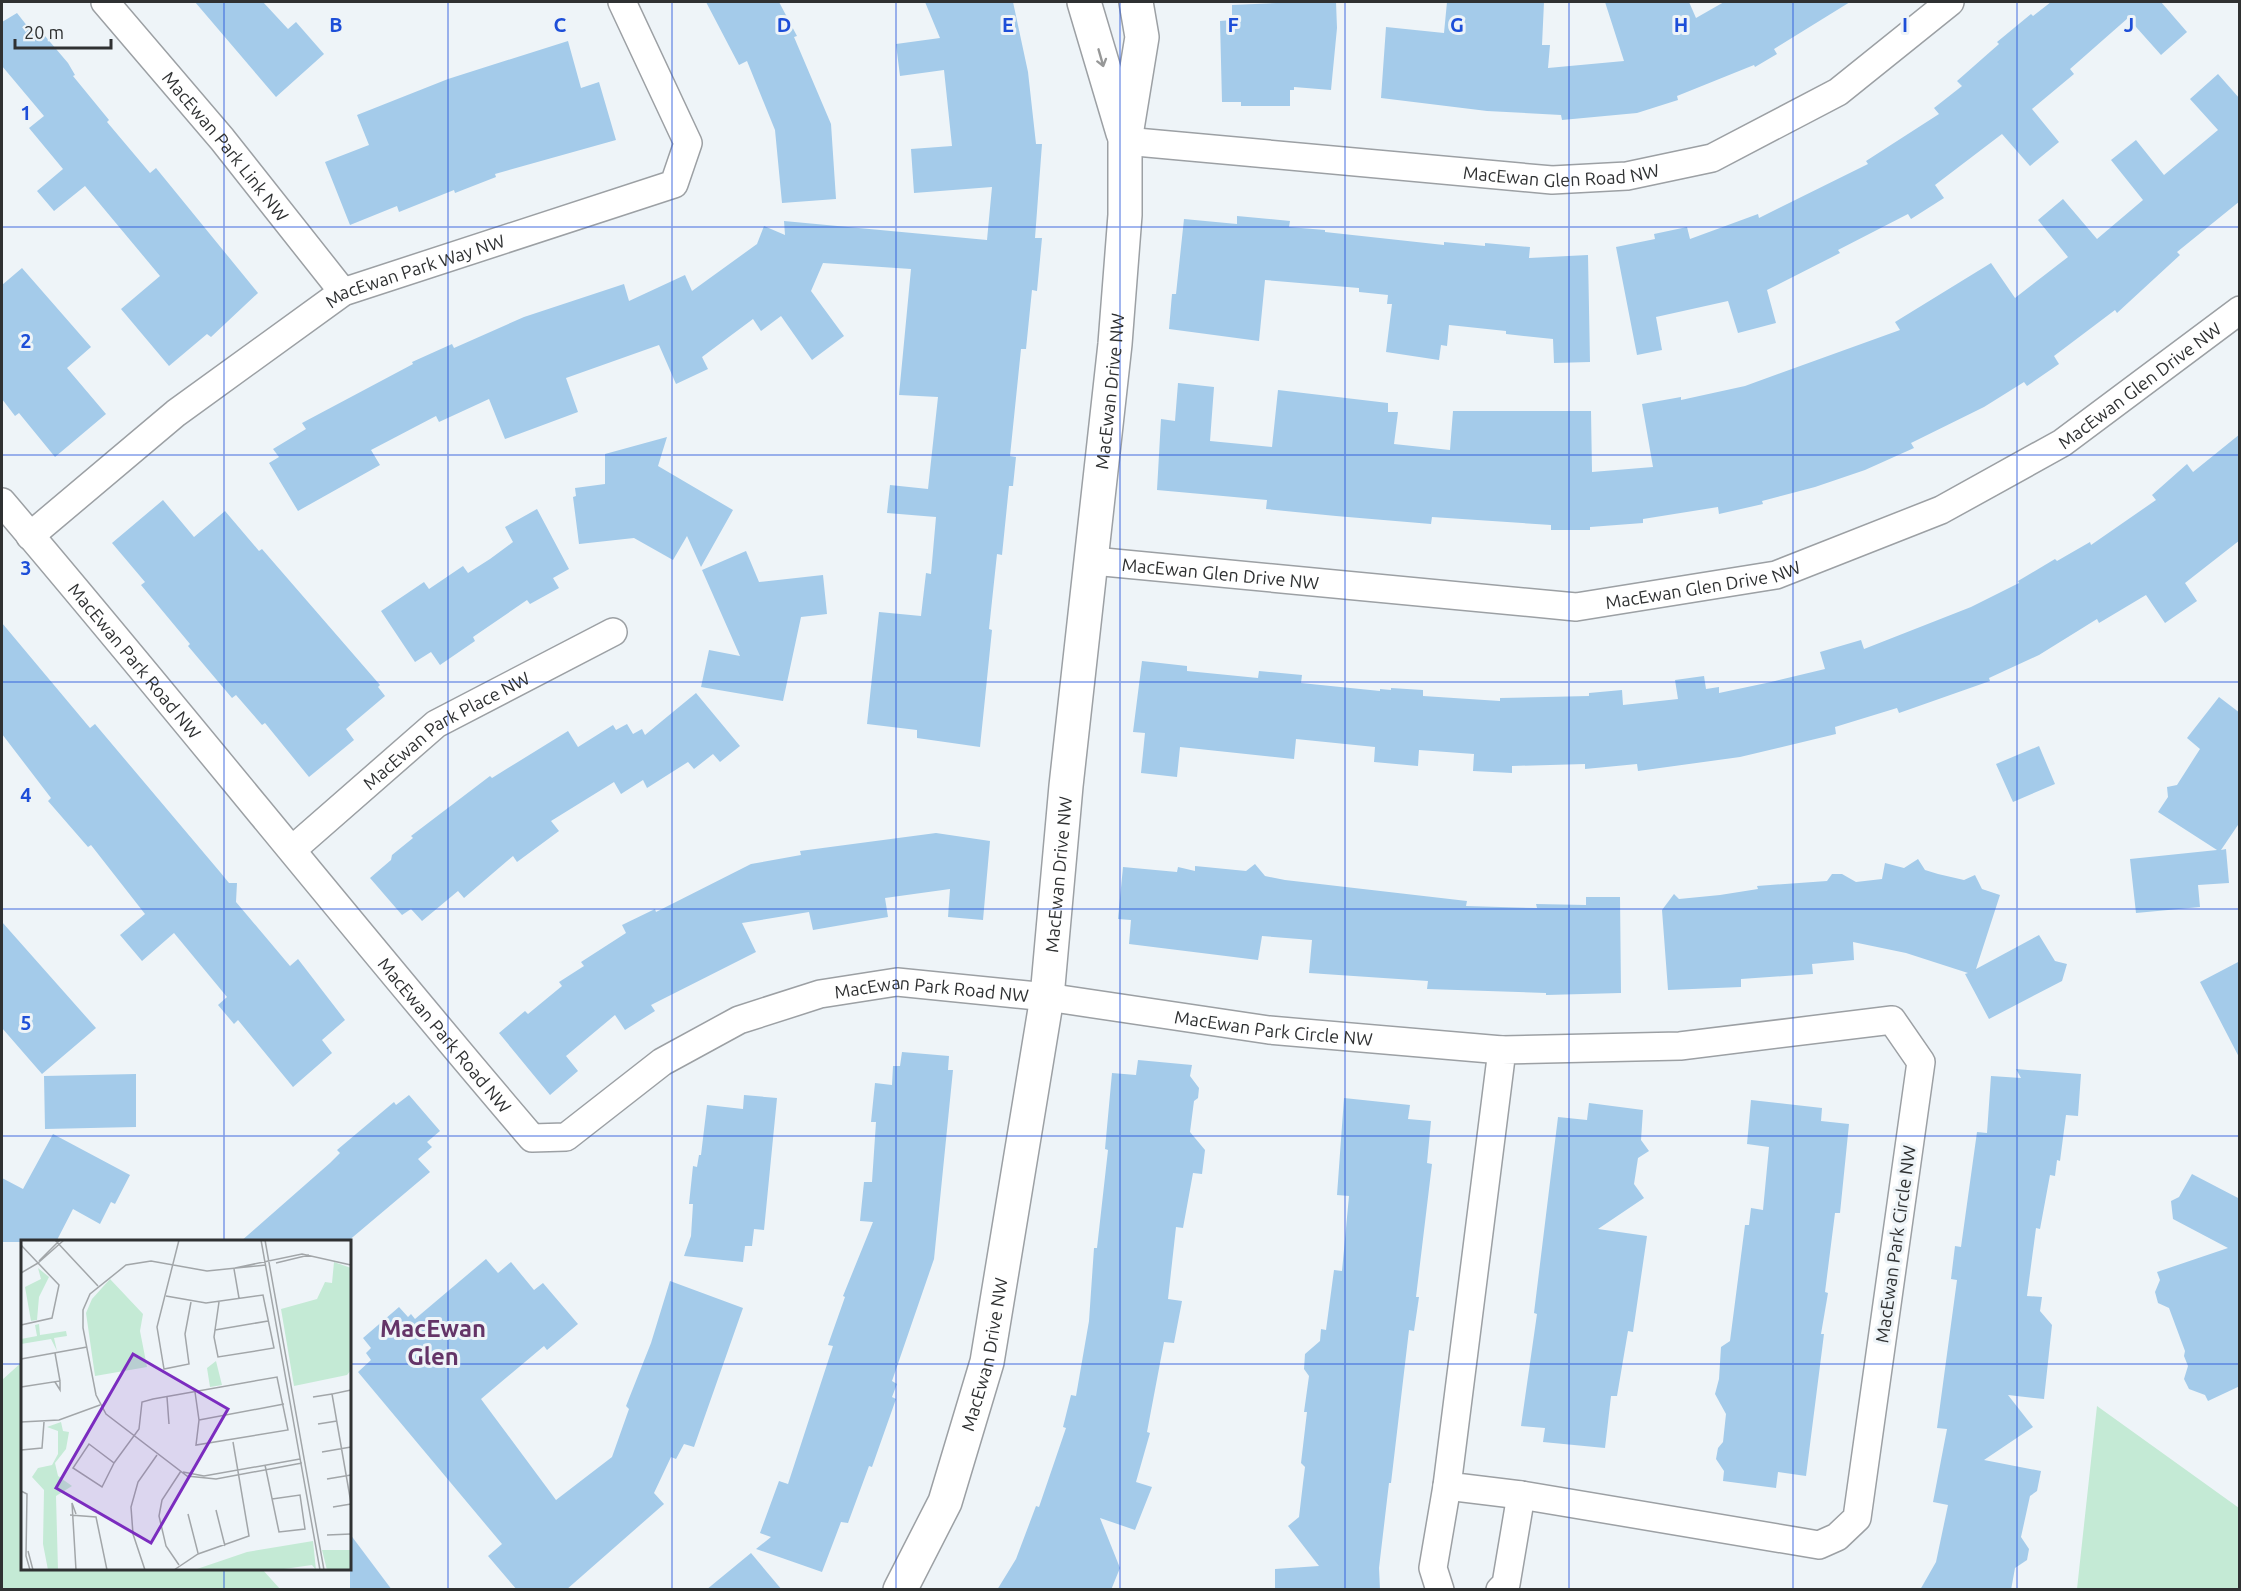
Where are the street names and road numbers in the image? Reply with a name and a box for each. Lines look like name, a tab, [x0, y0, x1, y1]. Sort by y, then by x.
street label: MacEwan Park Link NW	[159, 67, 293, 225]
street label: MacEwan Glen Road NW	[1462, 159, 1661, 190]
street label: MacEwan Park Way NW	[321, 230, 507, 311]
street label: MacEwan Drive NW	[1091, 312, 1127, 470]
street label: MacEwan Glen Drive NW	[2054, 318, 2225, 452]
street label: MacEwan Glen Drive NW	[1121, 554, 1320, 593]
street label: MacEwan Glen Drive NW	[1604, 556, 1804, 612]
street label: MacEwan Park Road NW	[65, 579, 205, 743]
street label: MacEwan Park Place NW	[359, 667, 533, 793]
street label: MacEwan Drive NW	[1041, 795, 1075, 953]
street label: MacEwan Park Road NW	[374, 953, 516, 1117]
street label: MacEwan Park Road NW	[833, 972, 1030, 1005]
street label: MacEwan Park Circle NW	[1173, 1006, 1374, 1049]
street label: MacEwan Park Circle NW	[1871, 1143, 1919, 1344]
street label: MacEwan Drive NW	[957, 1276, 1011, 1433]

